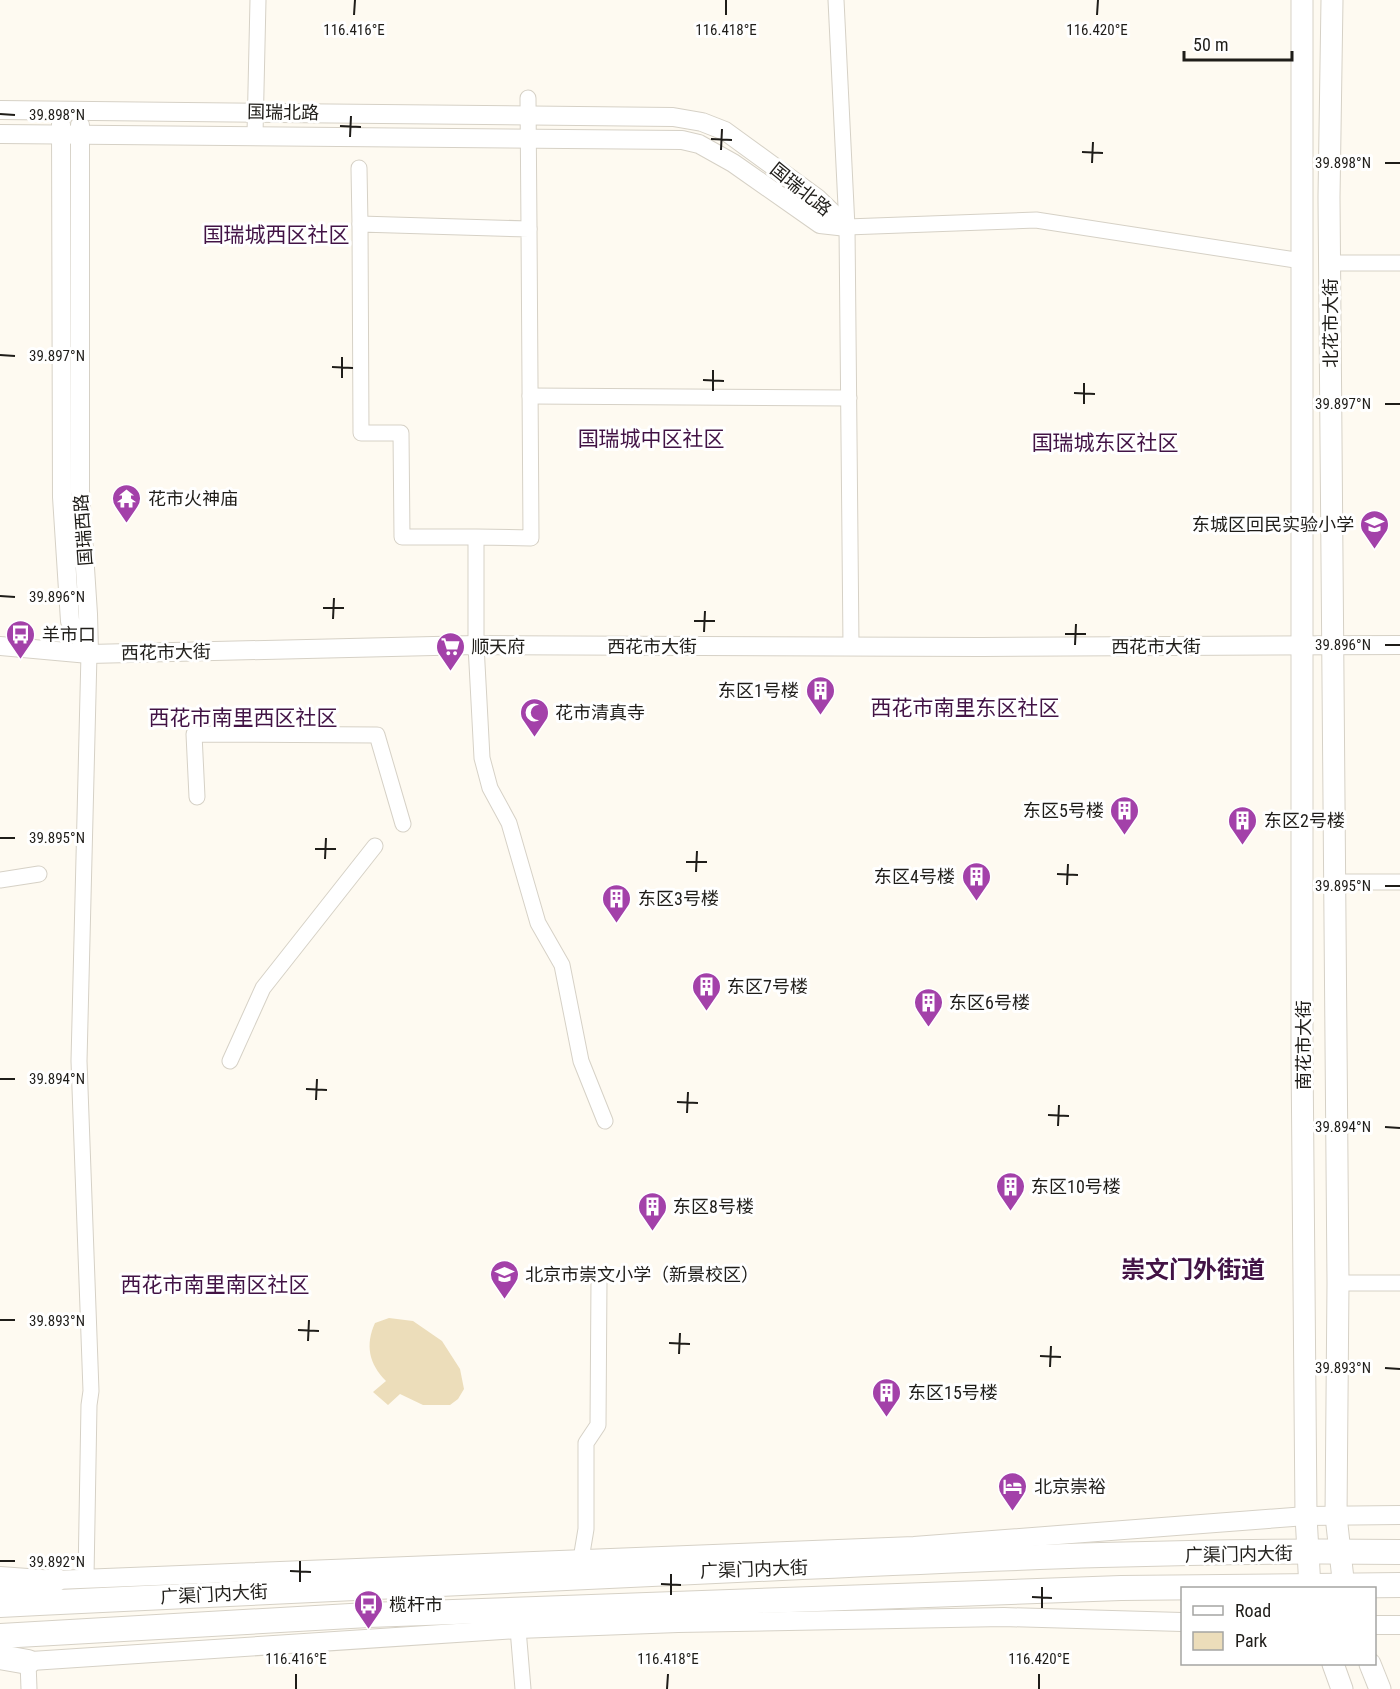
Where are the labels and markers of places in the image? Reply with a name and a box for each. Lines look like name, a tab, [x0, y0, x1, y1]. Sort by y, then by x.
temple icon: 花市火神庙	[111, 482, 143, 524]
place label: 花市火神庙	[148, 488, 238, 509]
school or university icon: 东城区回民实验小学	[1359, 508, 1391, 550]
place label: 东城区回民实验小学	[1192, 514, 1354, 535]
bus stop icon: 羊市口	[5, 618, 37, 660]
place label: 羊市口	[42, 624, 96, 645]
supermarket icon: 顺天府	[434, 630, 466, 672]
place label: 顺天府	[471, 636, 525, 657]
building icon: 东区1号楼	[804, 674, 836, 716]
place label: 东区1号楼	[718, 680, 799, 701]
mosque icon: 花市清真寺	[518, 696, 550, 738]
place label: 花市清真寺	[555, 702, 645, 723]
building icon: 东区5号楼	[1109, 794, 1141, 836]
place label: 东区5号楼	[1023, 800, 1104, 821]
building icon: 东区2号楼	[1227, 804, 1259, 846]
place label: 东区2号楼	[1264, 810, 1345, 831]
building icon: 东区4号楼	[960, 860, 992, 902]
place label: 东区4号楼	[874, 866, 955, 887]
building icon: 东区3号楼	[601, 882, 633, 924]
place label: 东区3号楼	[638, 888, 719, 909]
building icon: 东区7号楼	[690, 970, 722, 1012]
place label: 东区7号楼	[727, 976, 808, 997]
building icon: 东区6号楼	[912, 986, 944, 1028]
place label: 东区6号楼	[949, 992, 1030, 1013]
building icon: 东区10号楼	[994, 1170, 1026, 1212]
place label: 东区10号楼	[1031, 1176, 1121, 1197]
building icon: 东区8号楼	[636, 1190, 668, 1232]
place label: 东区8号楼	[673, 1196, 754, 1217]
school or university icon: 北京市崇文小学（新景校区）	[488, 1258, 520, 1300]
place label: 北京市崇文小学（新景校区）	[525, 1264, 759, 1285]
building icon: 东区15号楼	[871, 1376, 903, 1418]
place label: 东区15号楼	[908, 1382, 998, 1403]
hotel icon: 北京崇裕	[997, 1470, 1029, 1512]
place label: 北京崇裕	[1034, 1476, 1106, 1497]
bus stop icon: 榄杆市	[352, 1588, 384, 1630]
place label: 榄杆市	[389, 1594, 443, 1615]

